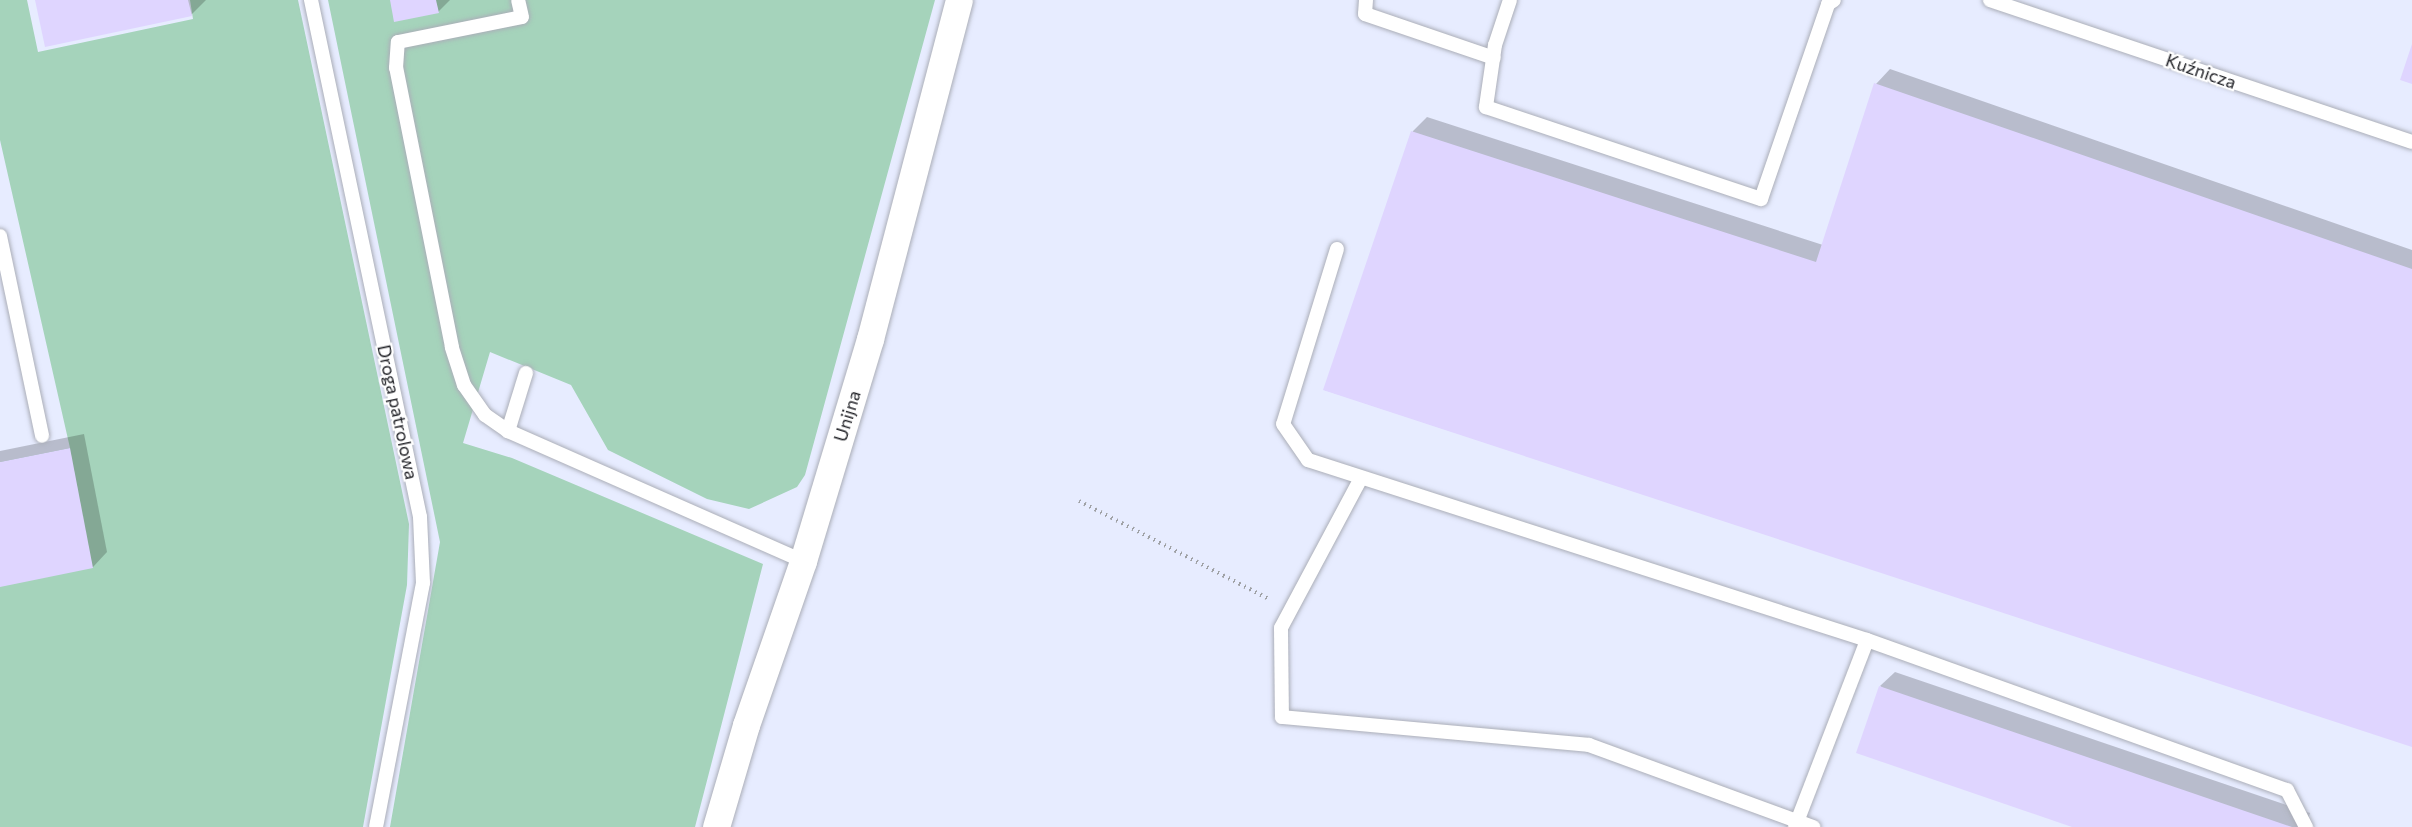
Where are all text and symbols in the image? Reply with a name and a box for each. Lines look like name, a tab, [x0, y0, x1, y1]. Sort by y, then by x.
street label: Kuźnicza	[2163, 49, 2239, 93]
street label: Droga patrolowa	[373, 343, 423, 481]
street label: Unijna	[829, 388, 865, 444]

